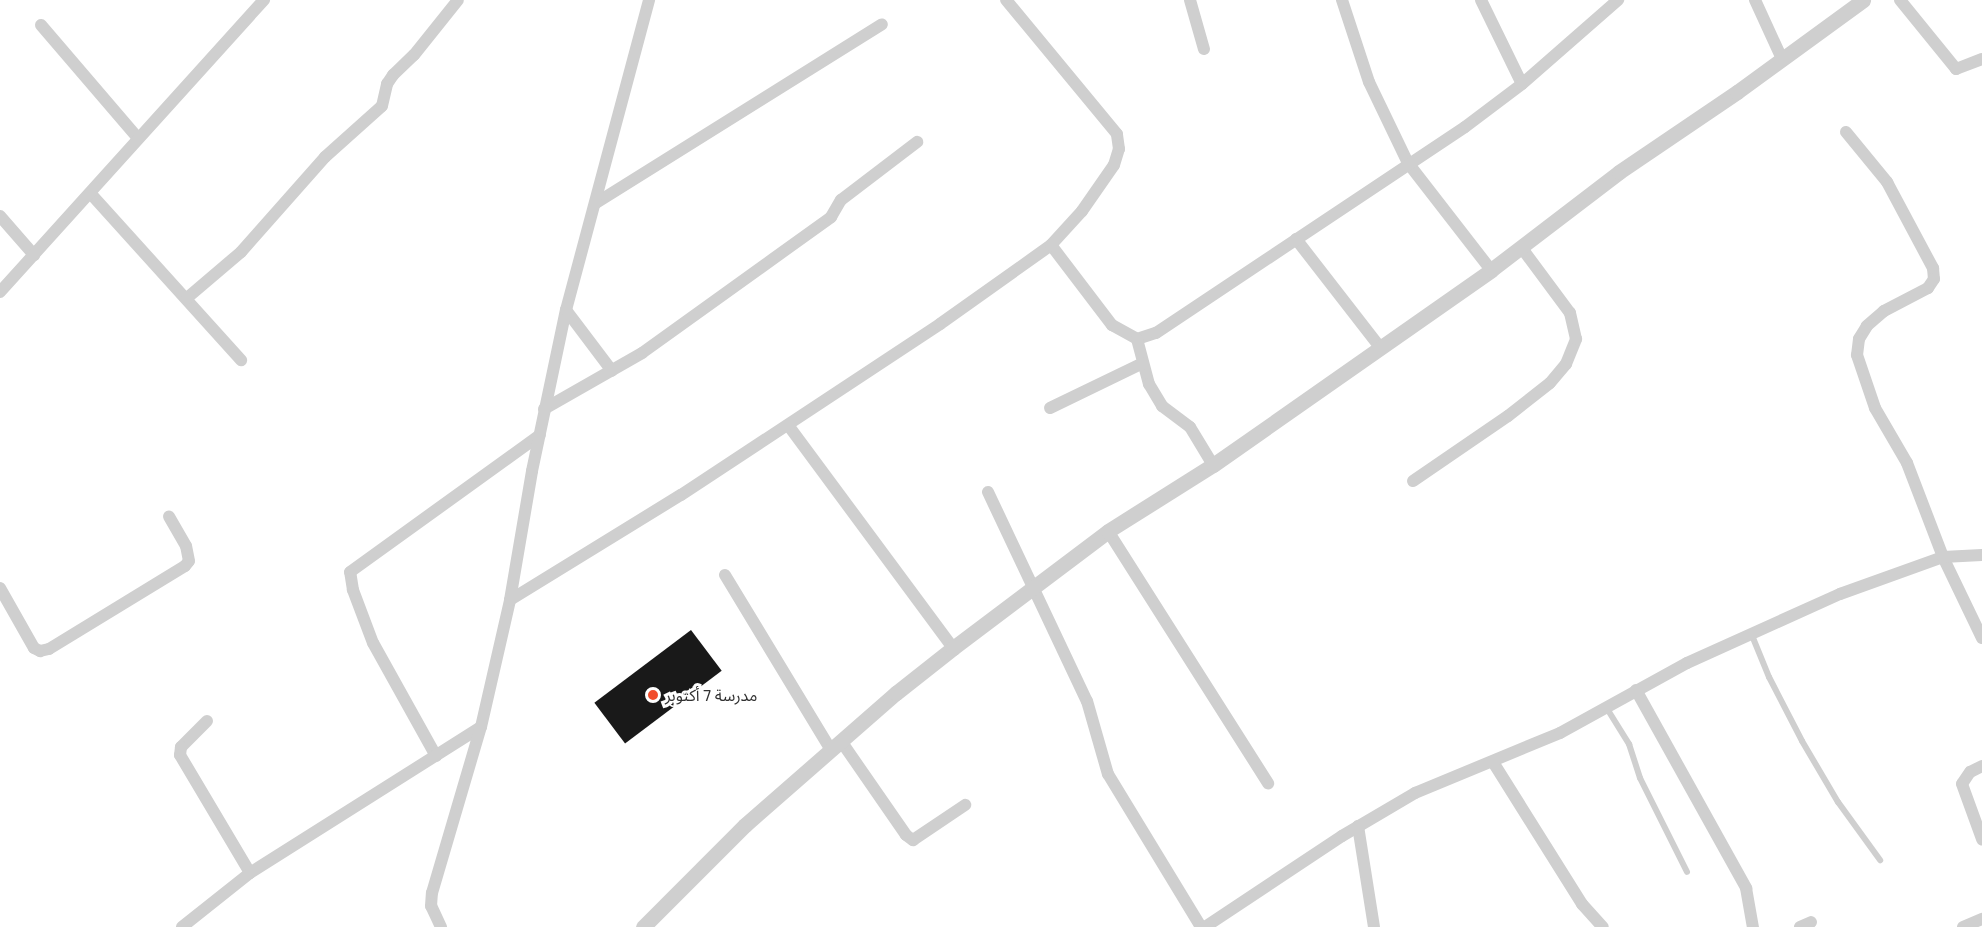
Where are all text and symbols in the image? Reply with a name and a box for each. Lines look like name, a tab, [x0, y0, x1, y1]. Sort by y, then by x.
place label: مدرسة 7 أكتوبر	[665, 685, 757, 705]
marker: مدرسة 7 أكتوبر	[646, 688, 660, 702]

